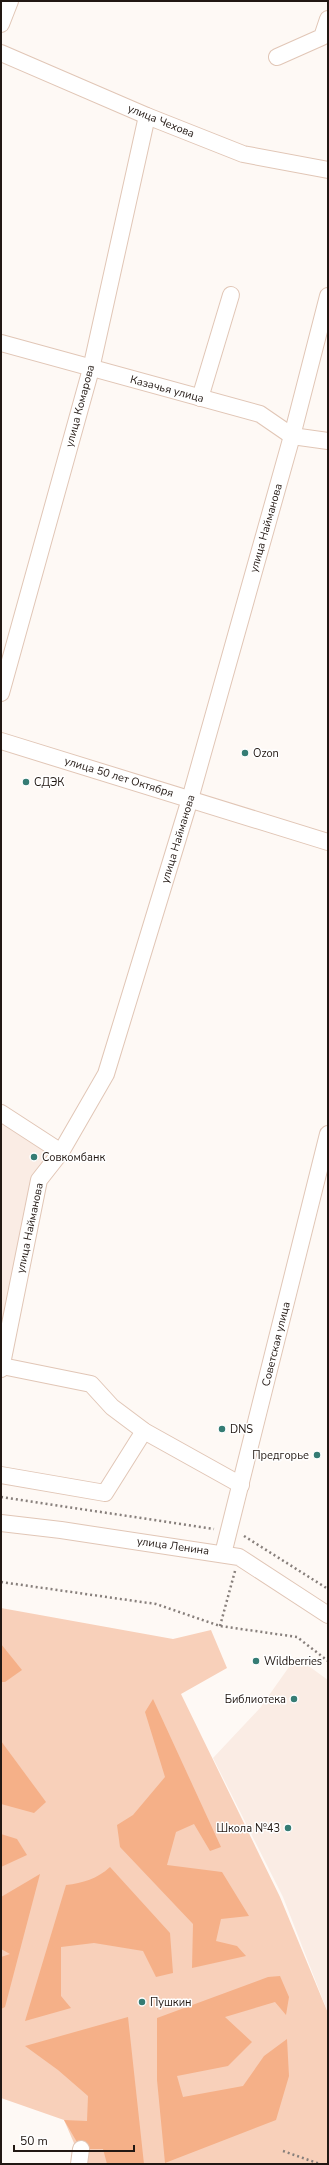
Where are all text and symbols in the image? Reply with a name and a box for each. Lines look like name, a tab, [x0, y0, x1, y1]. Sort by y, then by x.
street label: улица Чехова	[125, 101, 197, 141]
street label: улица Комарова	[62, 363, 98, 449]
street label: Казачья улица	[128, 372, 206, 406]
street label: улица Найманова	[246, 482, 286, 574]
place label: Ozon	[253, 746, 279, 761]
marker: Ozon	[240, 748, 250, 758]
street label: улица 50 лет Октября	[63, 753, 175, 801]
place label: СДЭК	[34, 775, 64, 790]
marker: СДЭК	[21, 777, 31, 787]
street label: улица Найманова	[157, 793, 199, 885]
place label: Совкомбанк	[42, 1150, 105, 1165]
marker: Совкомбанк	[29, 1152, 39, 1162]
street label: улица Найманова	[13, 1181, 47, 1275]
street label: Советская улица	[258, 1300, 294, 1388]
place label: DNS	[230, 1422, 253, 1437]
marker: DNS	[217, 1424, 227, 1434]
place label: Предгорье	[252, 1448, 309, 1463]
marker: Предгорье	[312, 1450, 322, 1460]
street label: улица Ленина	[136, 1534, 210, 1559]
place label: Wildberries	[264, 1654, 322, 1669]
marker: Wildberries	[251, 1656, 261, 1666]
place label: Библиотека	[225, 1692, 286, 1707]
marker: Библиотека	[289, 1694, 299, 1704]
place label: Школа №43	[216, 1821, 280, 1836]
marker: Школа №43	[283, 1823, 293, 1833]
place label: Пушкин	[150, 1995, 192, 2010]
marker: Пушкин	[137, 1997, 147, 2007]
scale bar	[14, 2127, 134, 2153]
text: 50 m	[20, 2133, 48, 2149]

